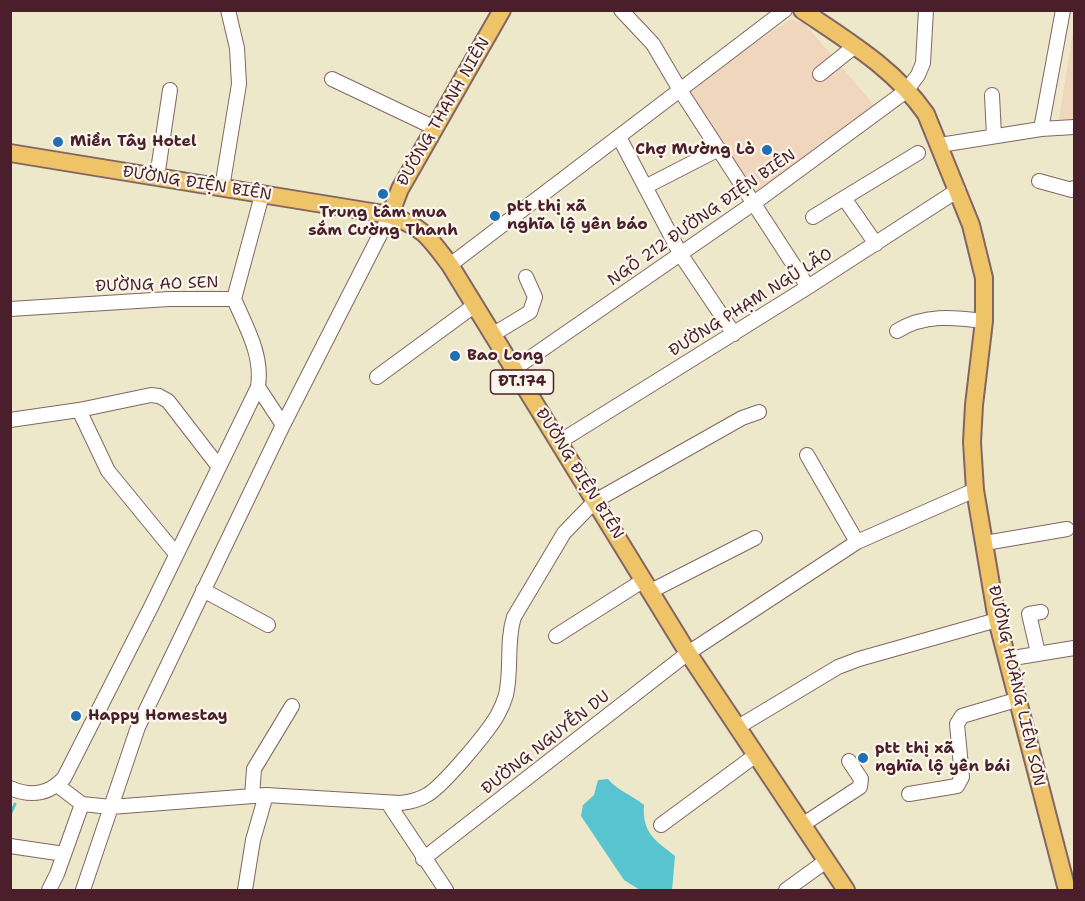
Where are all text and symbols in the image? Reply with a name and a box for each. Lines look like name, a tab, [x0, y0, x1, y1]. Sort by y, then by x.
street label: ĐƯỜNG THANH NIÊN	[394, 34, 494, 190]
place label: Miền Tây Hotel	[70, 132, 196, 152]
marker: Miền Tây Hotel	[51, 135, 65, 149]
place label: Chợ Mường Lò	[635, 140, 755, 160]
marker: Chợ Mường Lò	[760, 143, 774, 157]
street label: NGÕ 212 ĐƯỜNG ĐIỆN BIÊN	[604, 146, 800, 290]
street label: ĐƯỜNG ĐIỆN BIÊN	[121, 163, 273, 205]
marker: Trung tâm mua sắm Cường Thanh	[376, 187, 390, 201]
place label: ptt thị xã nghĩa lộ yên báo	[507, 197, 648, 235]
place label: Trung tâm mua sắm Cường Thanh	[308, 203, 458, 241]
marker: ptt thị xã nghĩa lộ yên báo	[488, 209, 502, 223]
street label: ĐƯỜNG PHẠM NGŨ LÃO	[666, 245, 836, 361]
street label: ĐƯỜNG AO SEN	[95, 273, 219, 297]
place label: Bao Long	[467, 346, 543, 366]
marker: Bao Long	[448, 349, 462, 363]
road number: ĐT.174	[490, 370, 554, 394]
street label: ĐƯỜNG ĐIỆN BIÊN	[531, 405, 627, 543]
street label: ĐƯỜNG HOÀNG LIÊN SƠN	[983, 584, 1049, 788]
street label: ĐƯỜNG NGUYỄN DU	[478, 687, 614, 799]
place label: Happy Homestay	[88, 706, 228, 726]
marker: Happy Homestay	[69, 709, 83, 723]
place label: ptt thị xã nghĩa lộ yên bái	[875, 739, 1010, 777]
marker: ptt thị xã nghĩa lộ yên bái	[856, 751, 870, 765]

